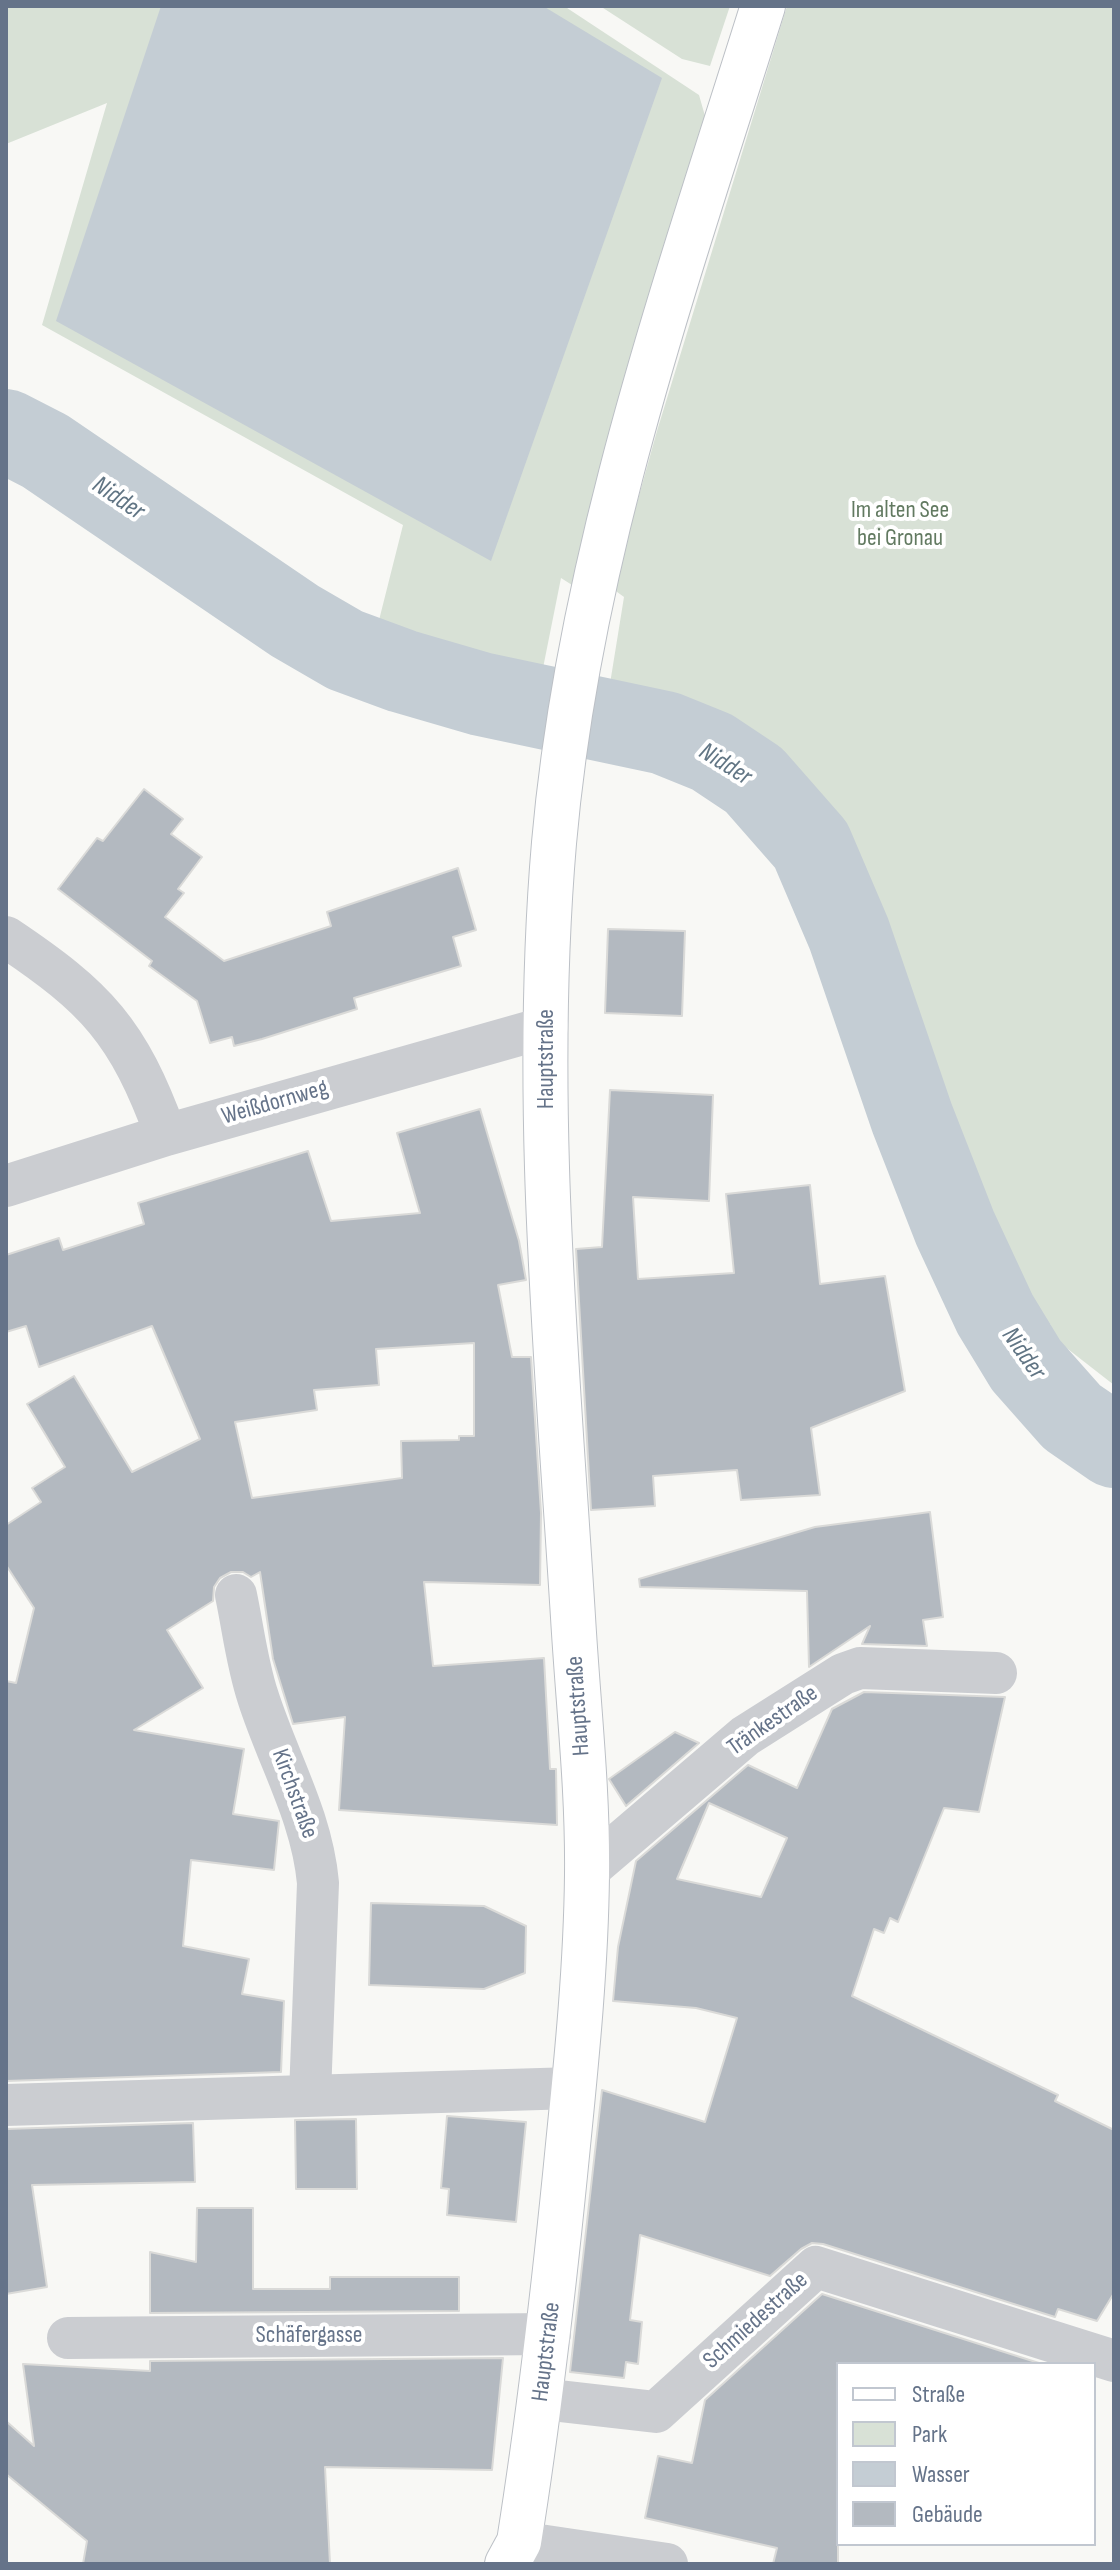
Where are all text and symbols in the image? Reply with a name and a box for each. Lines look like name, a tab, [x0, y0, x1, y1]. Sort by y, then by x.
water label: Nidder	[86, 470, 150, 528]
park label: Im alten See bei Gronau	[851, 497, 949, 553]
water label: Nidder	[693, 737, 757, 793]
street label: Hauptstraße	[533, 1009, 561, 1109]
street label: Weißdornweg	[219, 1074, 331, 1132]
water label: Nidder	[994, 1322, 1052, 1386]
street label: Hauptstraße	[561, 1655, 597, 1757]
street label: Tränkestraße	[722, 1679, 824, 1763]
street label: Kirchstraße	[265, 1745, 323, 1843]
street label: Schmiedestraße	[698, 2267, 814, 2375]
street label: Hauptstraße	[527, 2301, 567, 2403]
street label: Schäfergasse	[256, 2322, 362, 2350]
legend	[836, 2362, 1096, 2546]
text: Straße	[912, 2380, 965, 2409]
text: Park	[912, 2420, 947, 2449]
text: Wasser	[912, 2460, 970, 2489]
text: Gebäude	[912, 2500, 983, 2529]

